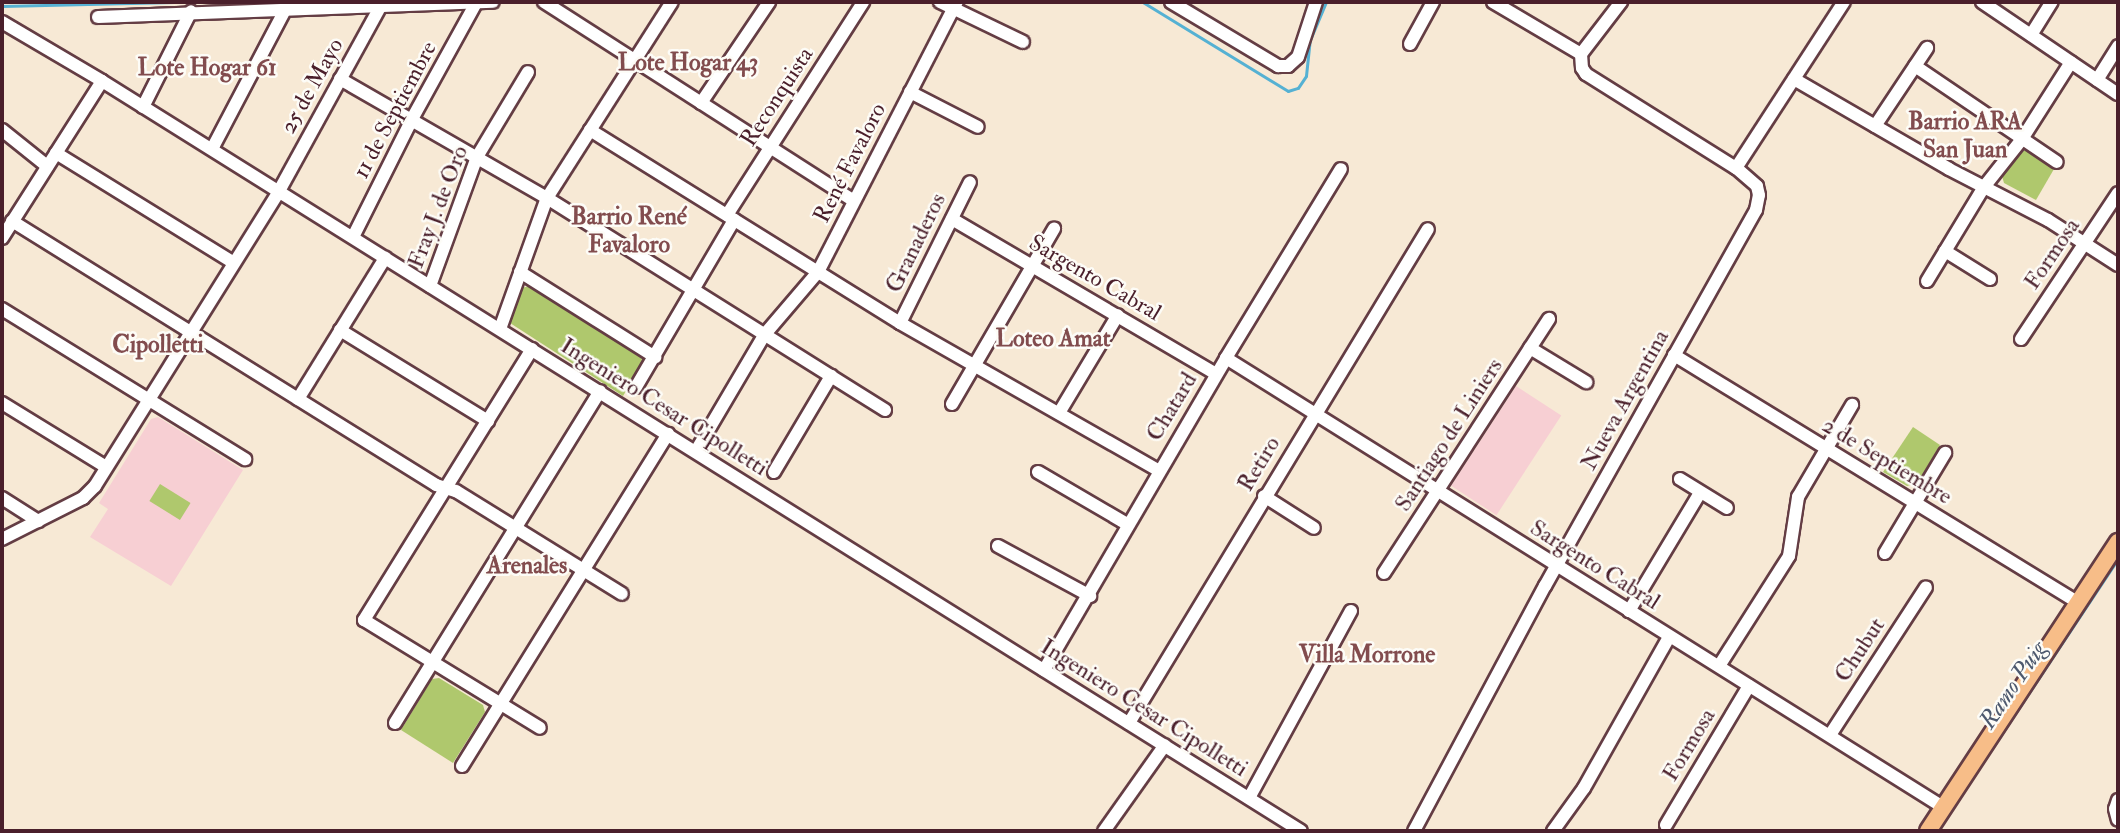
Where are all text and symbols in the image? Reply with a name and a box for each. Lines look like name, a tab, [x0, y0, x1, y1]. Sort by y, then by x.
street label: 25 de Mayo	[275, 34, 349, 138]
street label: 11 de Septiembre	[347, 37, 443, 183]
street label: Reconquista	[735, 42, 819, 152]
district label: Lote Hogar 43	[618, 49, 758, 77]
district label: Lote Hogar 61	[137, 54, 277, 82]
street label: René Favaloro	[808, 98, 892, 228]
district label: Barrio ARA San Juan	[1908, 108, 2022, 164]
street label: Fray J. de Oro	[402, 142, 474, 272]
street label: Granaderos	[880, 189, 952, 297]
district label: Barrio René Favaloro	[571, 203, 687, 259]
street label: Formosa	[2018, 213, 2086, 295]
street label: Sargento Cabral	[1024, 229, 1166, 327]
district label: Loteo Amat	[996, 325, 1110, 353]
street label: Nueva Argentina	[1575, 325, 1675, 475]
district label: Cipolletti	[112, 331, 204, 359]
street label: Ingeniero Cesar Cipolletti	[555, 332, 773, 482]
street label: Santiago de Liniers	[1389, 353, 1509, 517]
street label: Chatard	[1141, 368, 1203, 446]
street label: 2 de Septiembre	[1817, 411, 1957, 511]
street label: Retiro	[1232, 432, 1286, 496]
street label: Sargento Cabral	[1525, 514, 1665, 616]
district label: Arenales	[487, 552, 567, 580]
street label: Chubut	[1829, 613, 1891, 687]
street label: Ingeniero Cesar Cipolletti	[1035, 633, 1253, 783]
water label: Ramo Puig	[1973, 636, 2053, 734]
district label: Villa Morrone	[1299, 641, 1435, 669]
street label: Formosa	[1657, 704, 1721, 786]

